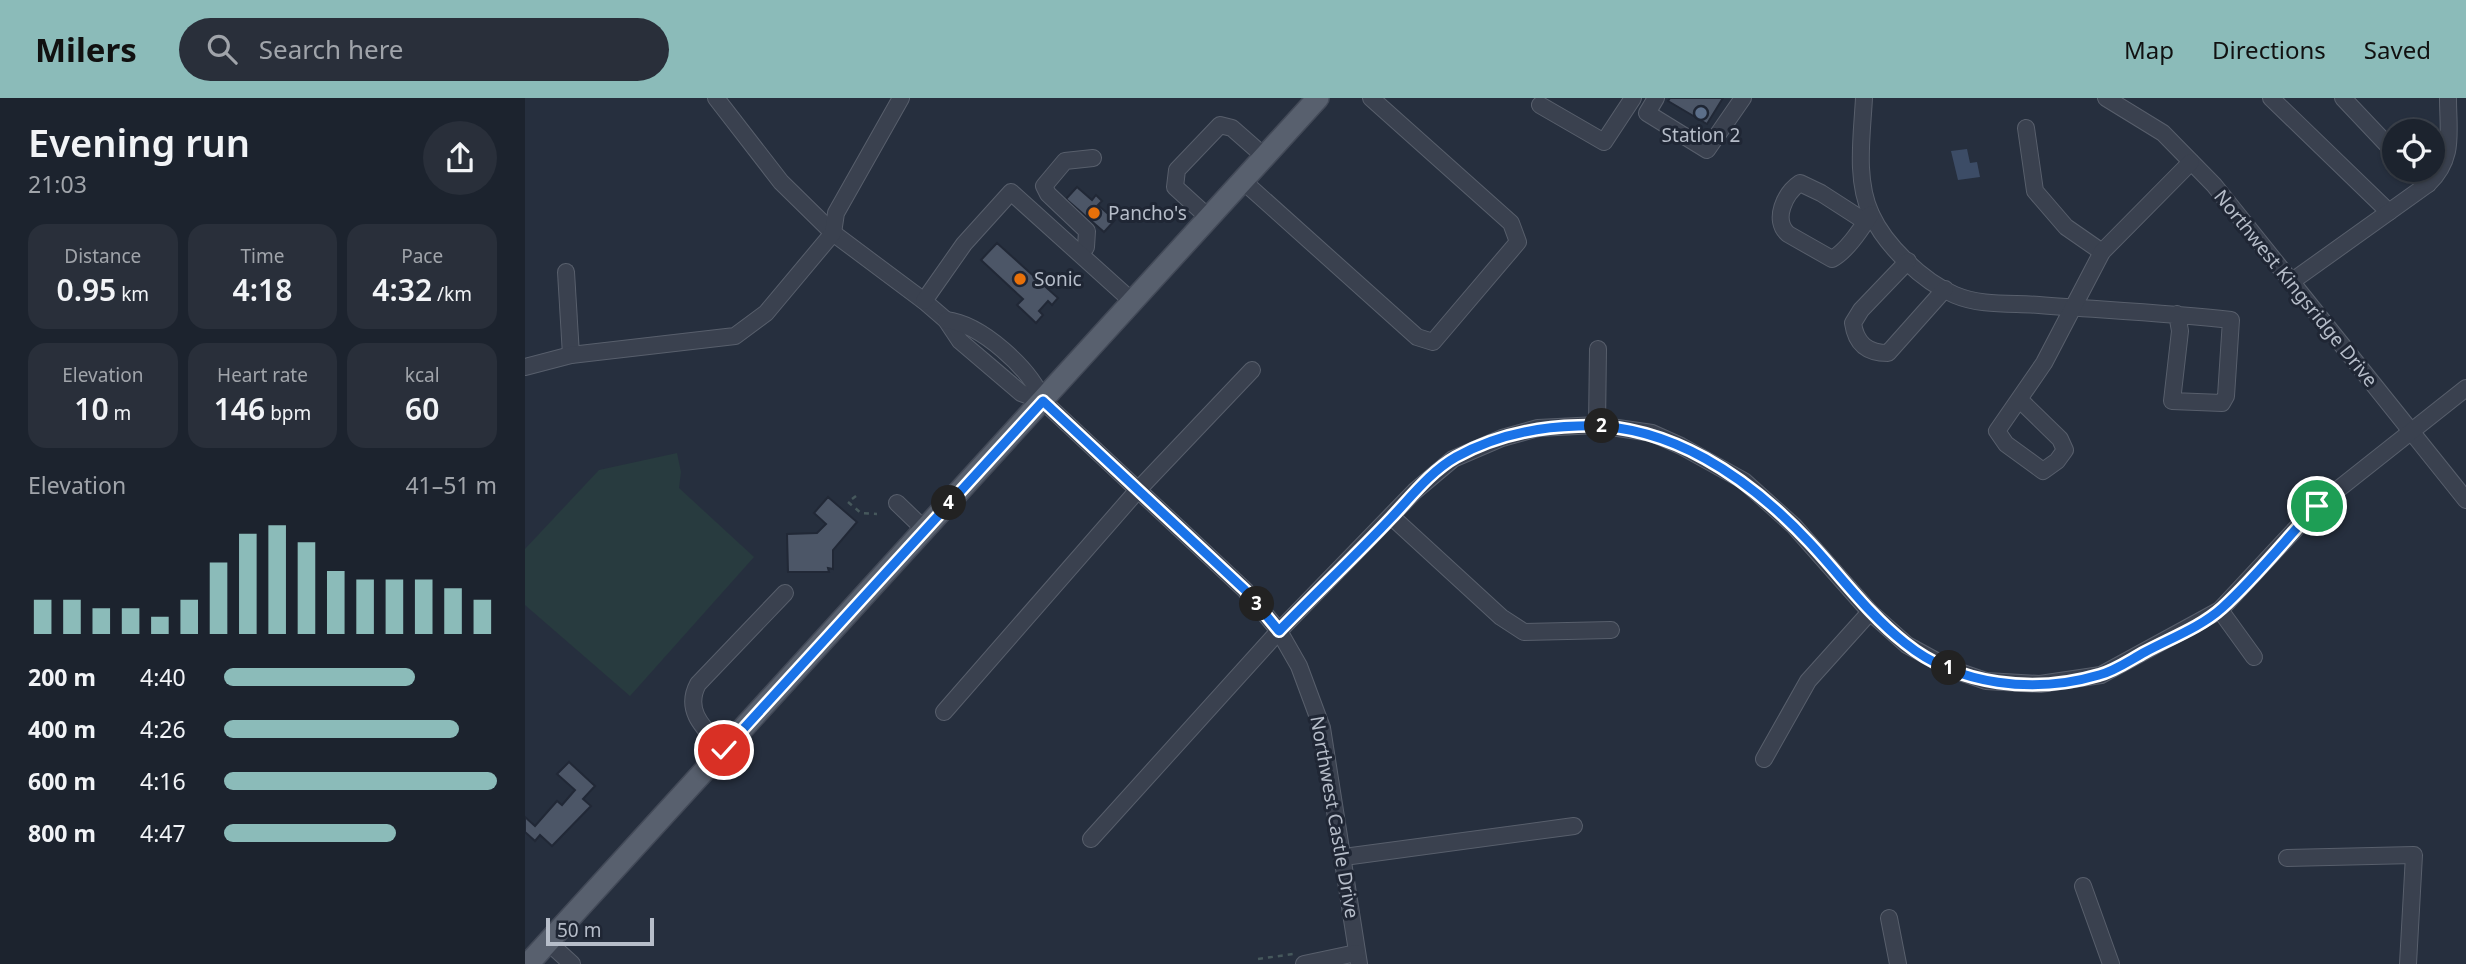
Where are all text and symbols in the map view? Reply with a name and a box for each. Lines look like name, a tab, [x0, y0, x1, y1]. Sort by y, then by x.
search box	[179, 18, 669, 81]
text: Milers	[35, 27, 137, 72]
icon: search	[203, 30, 241, 68]
text: Search here	[259, 31, 404, 67]
text: Map	[2124, 33, 2174, 66]
text: Directions	[2212, 33, 2326, 66]
text: Saved	[2364, 33, 2431, 66]
marker: Station 2	[1693, 105, 1709, 121]
text: Evening run	[28, 116, 250, 168]
map controls	[2382, 119, 2445, 182]
button: locate	[2382, 119, 2445, 182]
button: share	[423, 121, 497, 195]
place label: Station 2	[1662, 122, 1740, 148]
text: 21:03	[28, 168, 87, 200]
street label: Northwest Kingsridge Drive	[2208, 184, 2384, 392]
place label: Pancho's	[1108, 200, 1187, 226]
marker: Pancho's	[1086, 205, 1102, 221]
text: Distance	[64, 243, 141, 269]
text: Time	[241, 243, 284, 269]
text: Pace	[401, 243, 443, 269]
place label: Sonic	[1034, 266, 1082, 292]
text: 0.95	[57, 269, 116, 310]
text: 4:18	[233, 269, 292, 310]
text: 4:32	[372, 269, 432, 310]
marker: Sonic	[1012, 271, 1028, 287]
text: km	[116, 281, 149, 307]
text: /km	[432, 281, 472, 307]
text: Elevation	[62, 362, 143, 388]
text: Heart rate	[217, 362, 308, 388]
text: kcal	[405, 362, 440, 388]
text: 10	[74, 388, 109, 429]
text: 146	[214, 388, 265, 429]
text: 60	[405, 388, 439, 429]
text: m	[109, 400, 131, 426]
text: bpm	[265, 400, 311, 426]
pin: 2	[1585, 408, 1619, 444]
text: 2	[1596, 412, 1607, 438]
text: Elevation	[28, 469, 126, 501]
text: 41–51 m	[405, 469, 497, 501]
pin	[2287, 476, 2347, 536]
pin: 4	[931, 486, 967, 520]
icon: arrive	[2298, 487, 2336, 525]
text: 4	[943, 489, 954, 515]
pin: 3	[1239, 587, 1275, 622]
text: 3	[1251, 590, 1262, 616]
pin: 1	[1931, 650, 1967, 686]
text: 1	[1943, 654, 1954, 680]
text: 200 m	[28, 661, 96, 693]
text: 4:40	[140, 661, 186, 693]
text: 400 m	[28, 713, 96, 745]
text: 4:26	[140, 713, 186, 745]
street label: Northwest Castle Drive	[1304, 714, 1366, 920]
pin	[694, 720, 754, 780]
icon: check	[705, 731, 743, 769]
text: 600 m	[28, 765, 96, 797]
text: 4:16	[140, 765, 186, 797]
text: 800 m	[28, 817, 96, 849]
text: 4:47	[140, 817, 186, 849]
scale bar	[546, 915, 655, 947]
text: 50 m	[557, 917, 601, 943]

